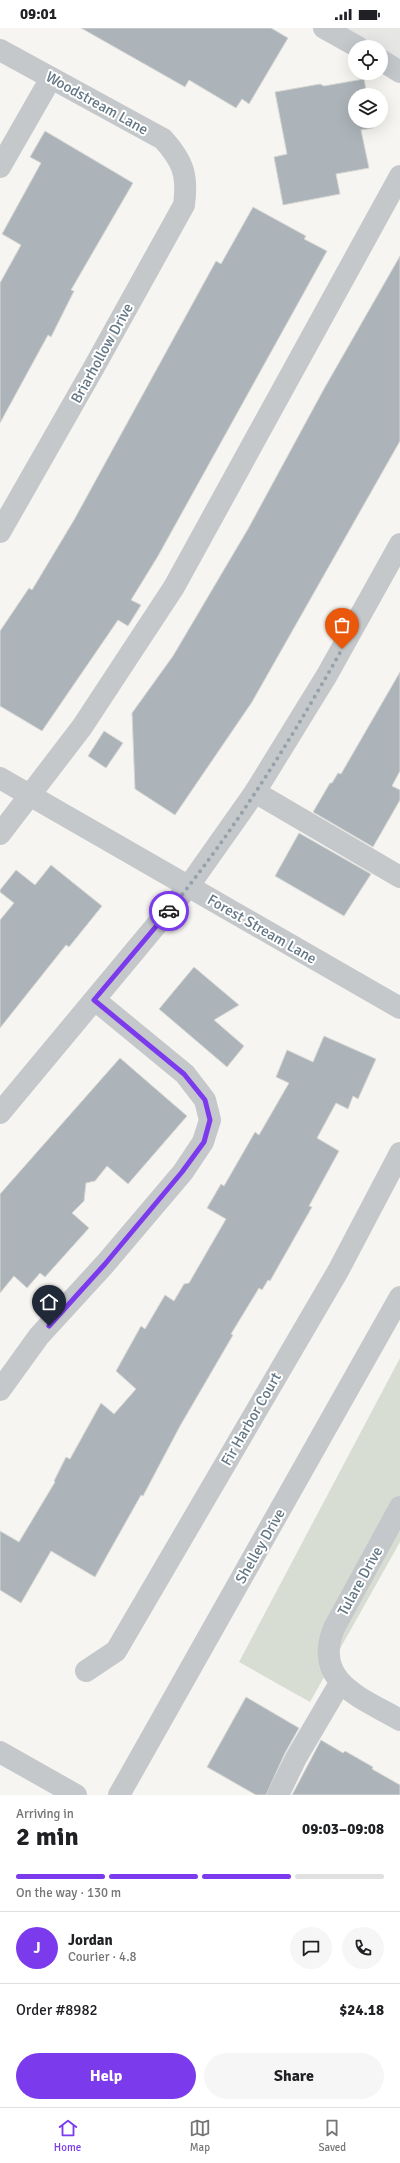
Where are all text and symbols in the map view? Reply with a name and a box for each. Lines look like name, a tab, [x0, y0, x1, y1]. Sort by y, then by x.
text: 09:01	[20, 5, 57, 23]
map controls	[348, 40, 388, 128]
button: locate	[348, 40, 388, 80]
street label: Woodstream Lane	[43, 67, 151, 139]
button: layers	[348, 88, 388, 128]
street label: Briarhollow Drive	[67, 300, 137, 406]
pin	[325, 608, 359, 649]
icon: bag	[331, 614, 353, 636]
street label: Forest Stream Lane	[204, 890, 320, 968]
courier	[149, 891, 189, 931]
icon: car	[158, 900, 180, 922]
pin	[32, 1285, 66, 1326]
icon: home	[38, 1291, 60, 1313]
street label: Fir Harbor Court	[217, 1369, 285, 1469]
street label: Shelley Drive	[231, 1505, 289, 1587]
street label: Tulare Drive	[334, 1543, 386, 1619]
text: Arriving in	[16, 1806, 74, 1822]
text: 09:03–09:08	[302, 1820, 384, 1838]
text: 2 min	[16, 1821, 79, 1853]
text: On the way · 130 m	[16, 1885, 121, 1901]
button: chat	[290, 1927, 332, 1969]
button: phone	[342, 1927, 384, 1969]
text: Jordan	[68, 1931, 113, 1949]
text: J	[33, 1939, 41, 1957]
text: Courier · 4.8	[68, 1949, 137, 1965]
text: Order #8982	[16, 2001, 98, 2019]
text: $24.18	[339, 2001, 384, 2019]
button: Help	[16, 2053, 196, 2099]
button: Share	[204, 2053, 384, 2099]
tab: Home	[54, 2117, 81, 2154]
tab: Map	[189, 2117, 211, 2154]
tab: Saved	[318, 2117, 346, 2154]

